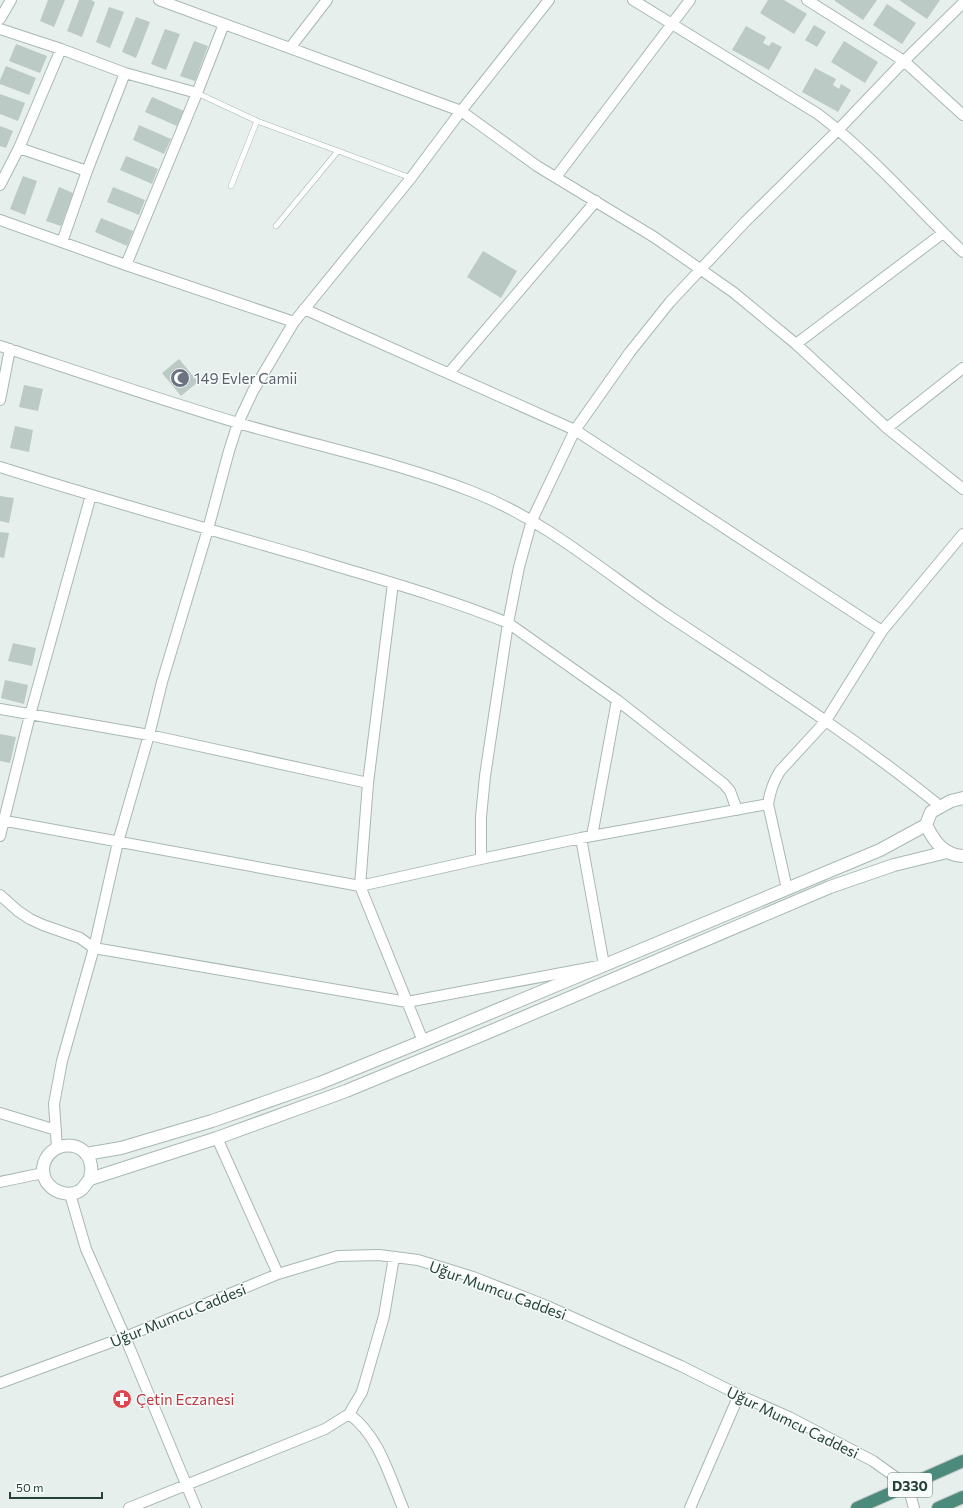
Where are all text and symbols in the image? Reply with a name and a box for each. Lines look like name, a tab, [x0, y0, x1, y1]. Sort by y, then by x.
mosque icon: 149 Evler Camii	[169, 367, 191, 389]
place label: 149 Evler Camii	[194, 369, 297, 387]
street label: Uğur Mumcu Caddesi	[427, 1257, 569, 1323]
street label: Uğur Mumcu Caddesi	[107, 1280, 249, 1350]
street label: Uğur Mumcu Caddesi	[724, 1382, 862, 1462]
pharmacy icon: Çetin Eczanesi	[111, 1388, 133, 1410]
place label: Çetin Eczanesi	[136, 1390, 234, 1408]
road number: D330	[888, 1473, 932, 1497]
scale bar	[10, 1474, 102, 1500]
text: 50 m	[16, 1480, 44, 1494]

